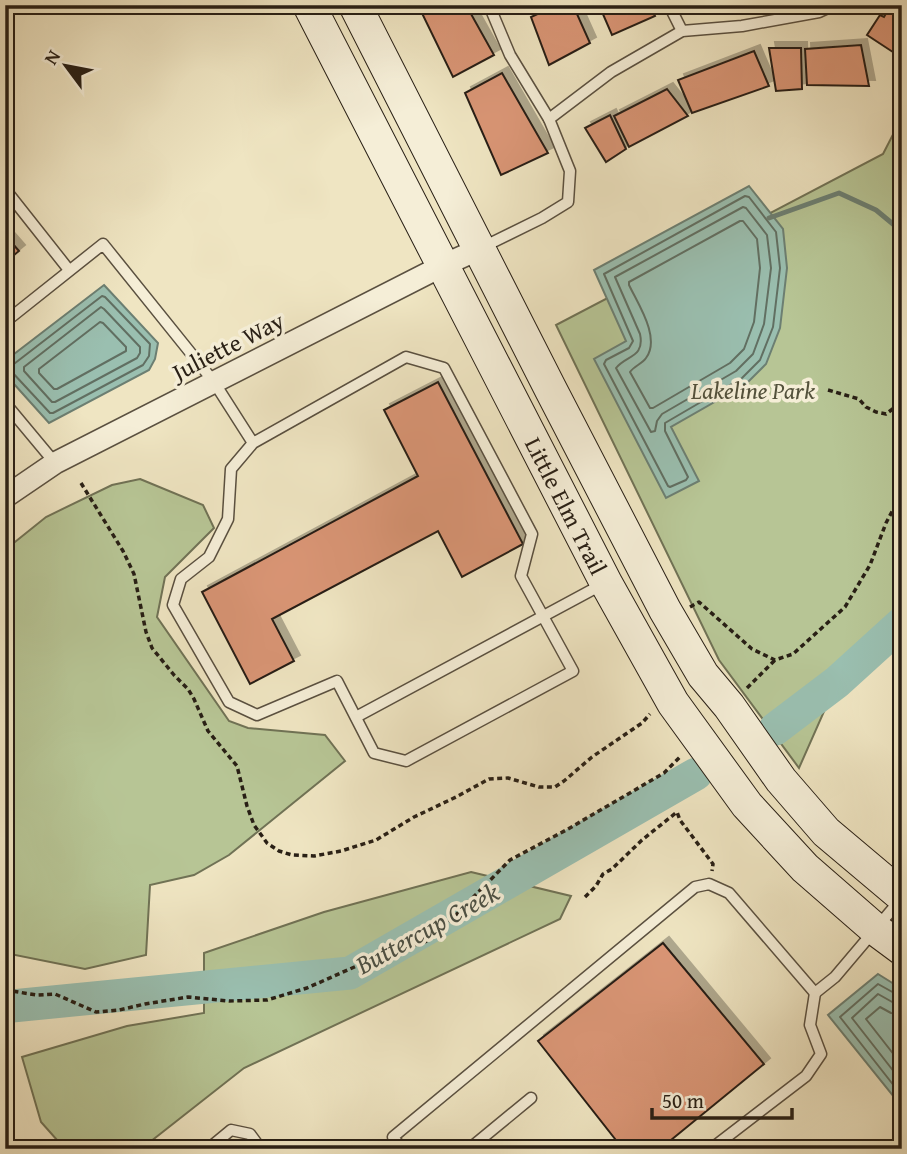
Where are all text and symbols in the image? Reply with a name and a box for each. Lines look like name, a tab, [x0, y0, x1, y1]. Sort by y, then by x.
north arrow	[32, 32, 102, 102]
text: N	[36, 44, 67, 70]
street label: Juliette Way	[163, 303, 290, 391]
park label: Lakeline Park	[690, 373, 815, 408]
street label: Little Elm Trail	[516, 431, 616, 581]
water label: Buttercup Creek	[347, 872, 506, 984]
scale bar	[652, 1077, 792, 1121]
text: 50 m	[662, 1085, 704, 1116]

